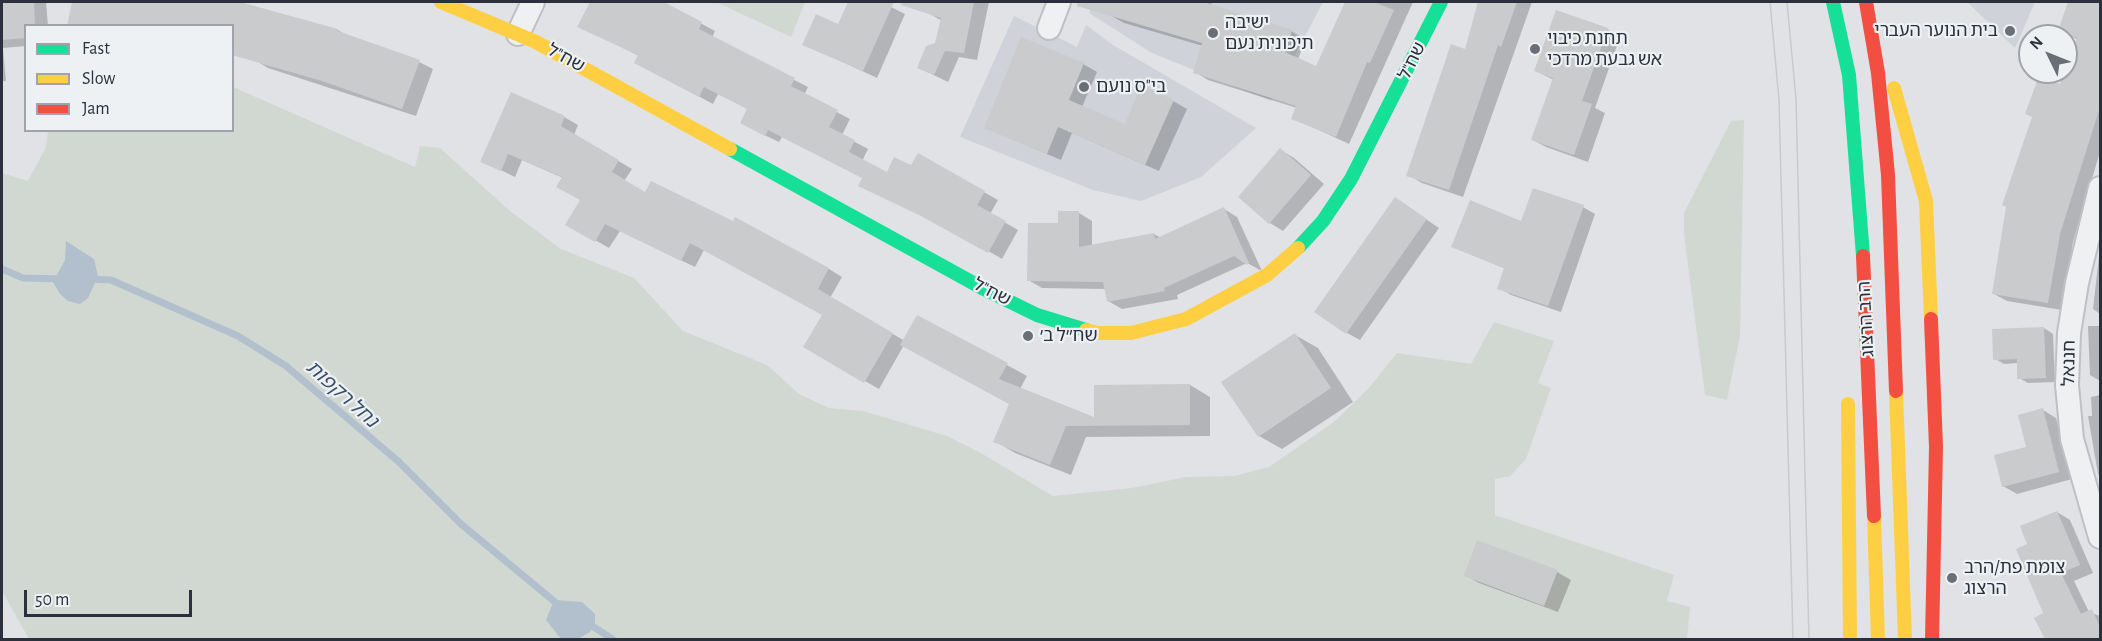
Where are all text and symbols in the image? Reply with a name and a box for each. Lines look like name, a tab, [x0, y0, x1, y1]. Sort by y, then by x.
place label: ישיבה תיכונית נעם	[1225, 12, 1314, 54]
place label: בית הנוער העברי	[1874, 20, 1998, 42]
legend	[24, 24, 234, 132]
marker: בית הנוער העברי	[2003, 24, 2017, 38]
north arrow	[2018, 24, 2078, 84]
marker: ישיבה תיכונית נעם	[1206, 26, 1220, 40]
place label: תחנת כיבוי אש גבעת מרדכי	[1547, 28, 1662, 70]
text: N	[2027, 34, 2046, 53]
street label: שח"ל	[543, 39, 589, 77]
street label: שח"ל	[1394, 39, 1430, 83]
text: Fast	[82, 40, 110, 58]
marker: תחנת כיבוי אש גבעת מרדכי	[1528, 42, 1542, 56]
text: Slow	[82, 70, 115, 88]
place label: בי"ס נועם	[1096, 76, 1166, 98]
marker: בי"ס נועם	[1077, 80, 1091, 94]
text: Jam	[82, 100, 110, 118]
street label: שח"ל	[970, 273, 1014, 311]
street label: הרב הרצוג	[1853, 280, 1879, 358]
place label: שח״ל ב׳	[1040, 325, 1098, 347]
marker: שח״ל ב׳	[1021, 329, 1035, 343]
street label: חננאל	[2058, 340, 2080, 386]
water label: נחל רקפות	[301, 355, 383, 433]
place label: צומת פת/הרב הרצוג	[1964, 557, 2065, 600]
marker: צומת פת/הרב הרצוג	[1945, 571, 1959, 585]
scale bar	[27, 578, 195, 616]
text: 50 m	[35, 591, 69, 609]

